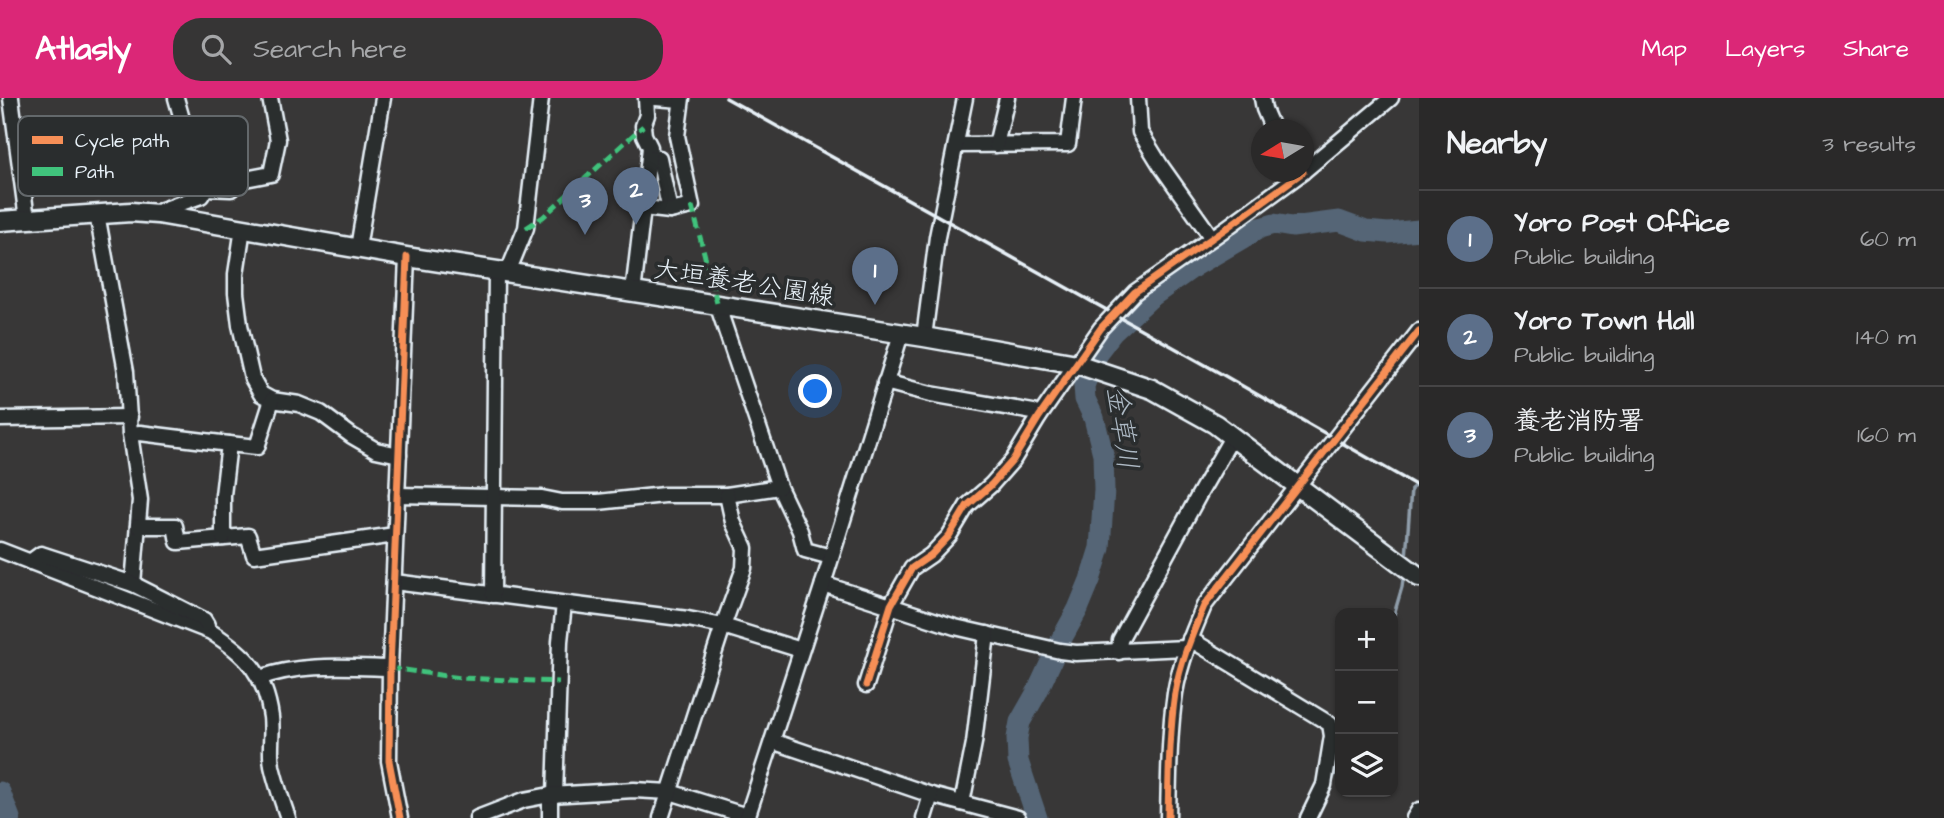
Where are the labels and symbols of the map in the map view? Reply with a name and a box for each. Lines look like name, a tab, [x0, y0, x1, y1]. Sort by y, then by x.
legend	[18, 116, 248, 196]
north arrow	[1251, 119, 1314, 182]
text: Cycle path	[75, 128, 170, 156]
text: Path	[75, 159, 114, 186]
pin: 2	[613, 167, 659, 225]
pin: 3	[562, 177, 608, 235]
pin: 1	[852, 247, 898, 305]
street label: 大垣養老公園線	[651, 251, 837, 315]
your location	[798, 374, 832, 408]
water label: 金草川	[1097, 384, 1147, 472]

